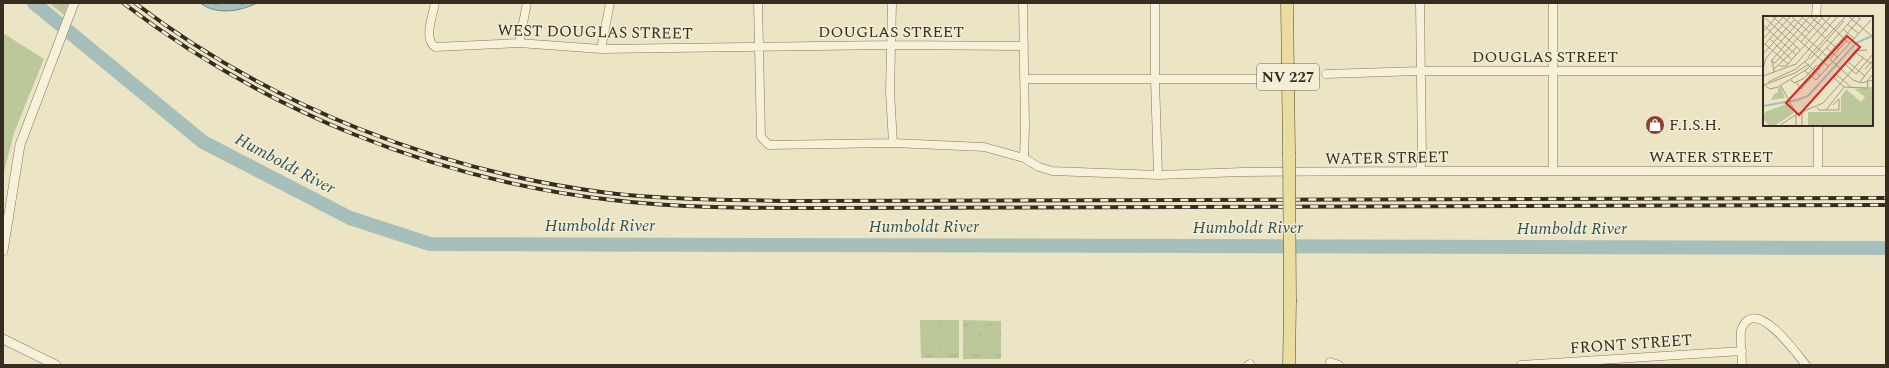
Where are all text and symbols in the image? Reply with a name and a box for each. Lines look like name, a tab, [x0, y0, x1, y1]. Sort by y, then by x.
inset map	[1763, 16, 1873, 126]
street label: WEST DOUGLAS STREET	[497, 18, 693, 46]
street label: DOUGLAS STREET	[818, 20, 964, 44]
street label: DOUGLAS STREET	[1472, 45, 1618, 69]
road number: NV 227	[1257, 64, 1319, 90]
place label: F.I.S.H.	[1669, 113, 1721, 137]
shop icon: F.I.S.H.	[1644, 114, 1666, 136]
water label: Humboldt River	[230, 127, 340, 201]
street label: WATER STREET	[1325, 145, 1449, 171]
street label: WATER STREET	[1649, 145, 1773, 169]
water label: Humboldt River	[545, 213, 655, 239]
water label: Humboldt River	[869, 214, 979, 240]
water label: Humboldt River	[1193, 215, 1303, 241]
water label: Humboldt River	[1517, 216, 1627, 242]
street label: FRONT STREET	[1569, 328, 1693, 360]

